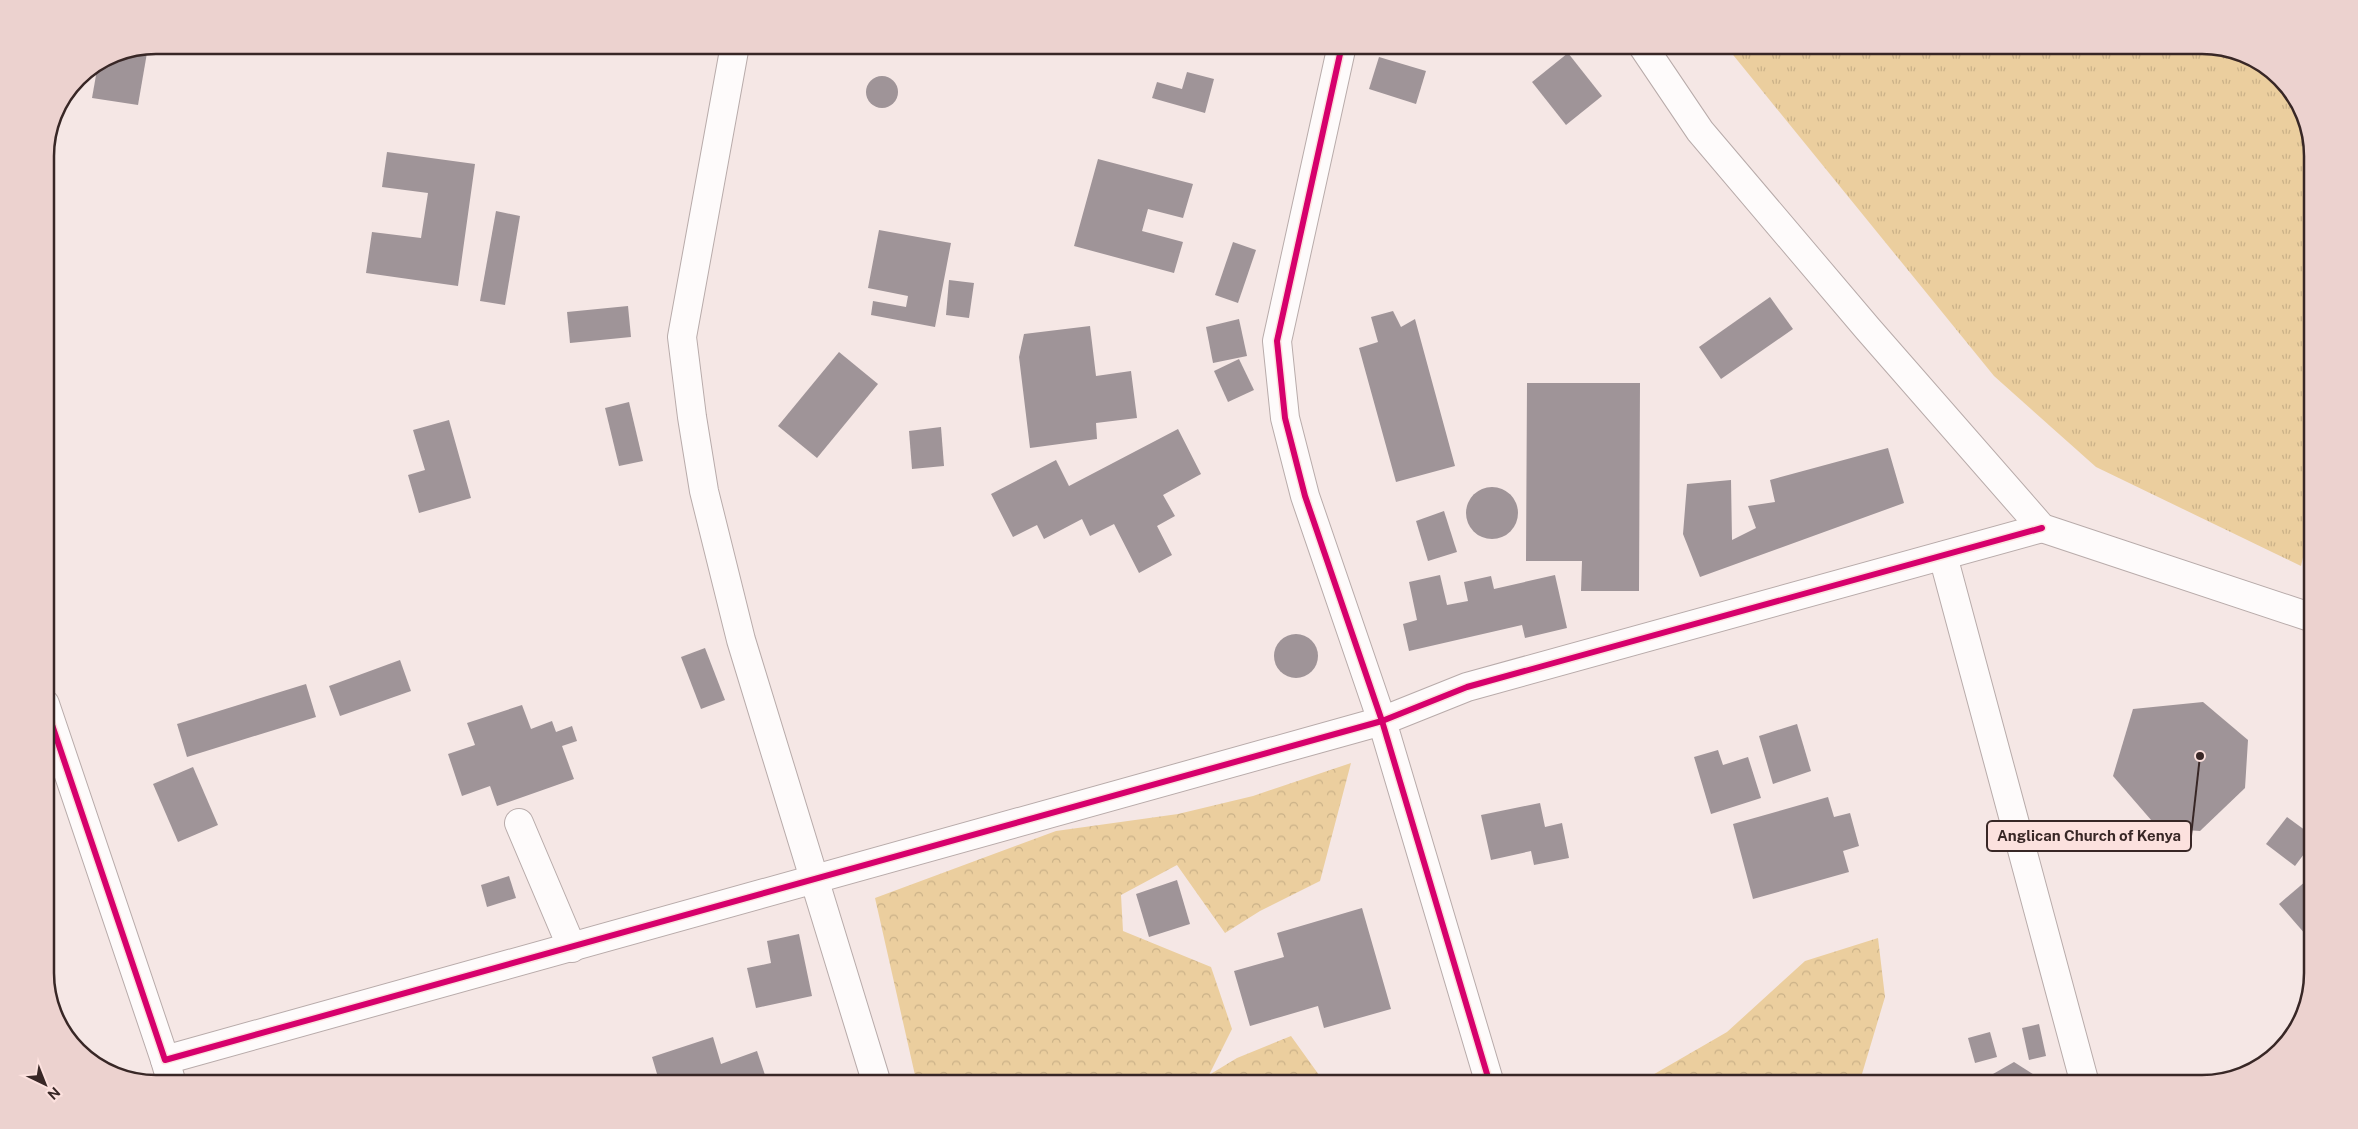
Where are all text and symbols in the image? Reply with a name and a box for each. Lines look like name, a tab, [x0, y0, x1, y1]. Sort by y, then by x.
callout: Anglican Church of Kenya	[1987, 821, 2191, 851]
text: Anglican Church of Kenya	[1997, 827, 2181, 844]
north arrow	[20, 1059, 70, 1109]
text: N	[44, 1084, 63, 1103]

